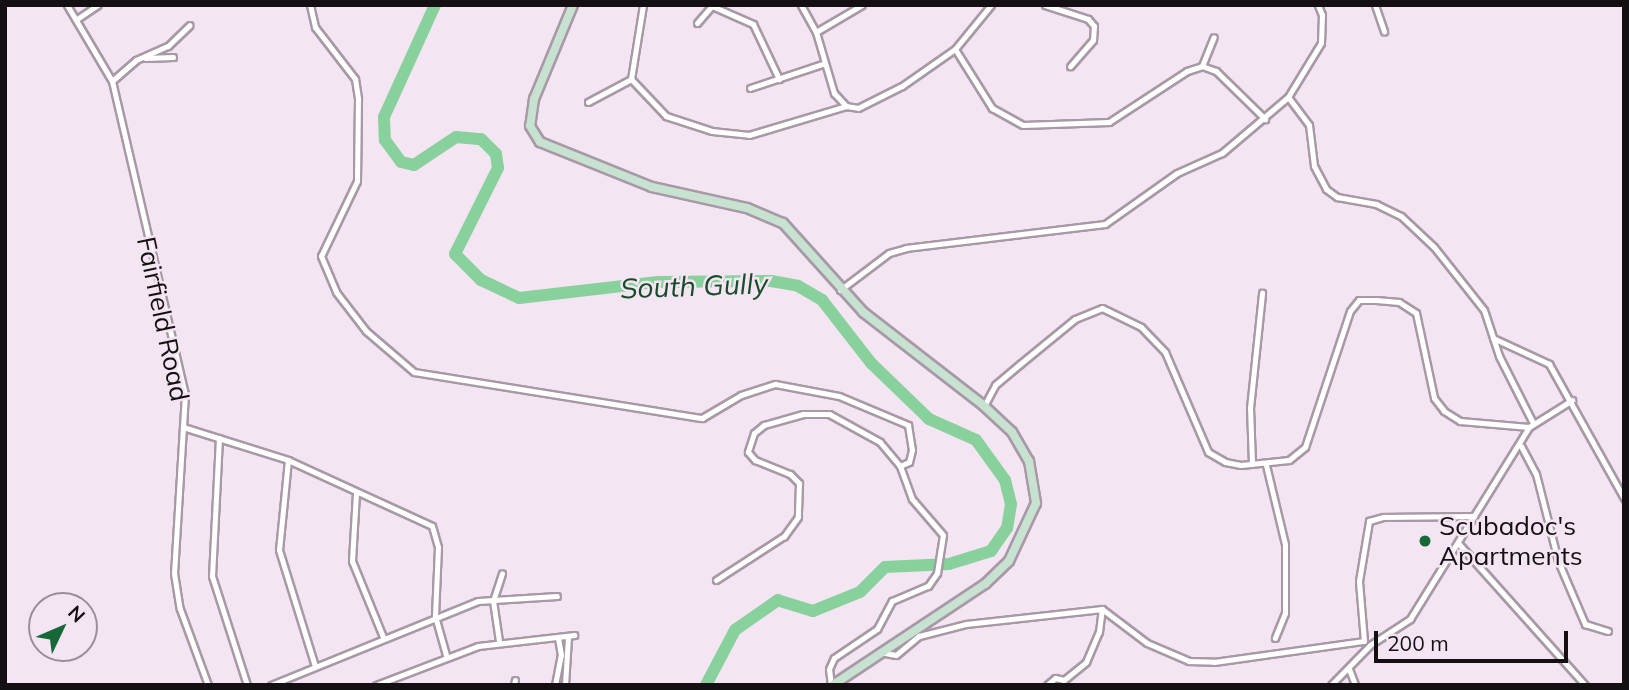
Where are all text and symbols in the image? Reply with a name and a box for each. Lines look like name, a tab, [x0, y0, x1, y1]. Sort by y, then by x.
street label: Fairfield Road	[130, 234, 196, 404]
water label: South Gully	[619, 267, 769, 305]
place label: Scubadoc's Apartments	[1439, 510, 1583, 572]
marker: Scubadoc's Apartments	[1417, 533, 1433, 549]
north arrow	[28, 592, 98, 662]
text: N	[63, 600, 90, 627]
scale bar	[1377, 616, 1571, 660]
text: 200 m	[1387, 630, 1449, 656]

